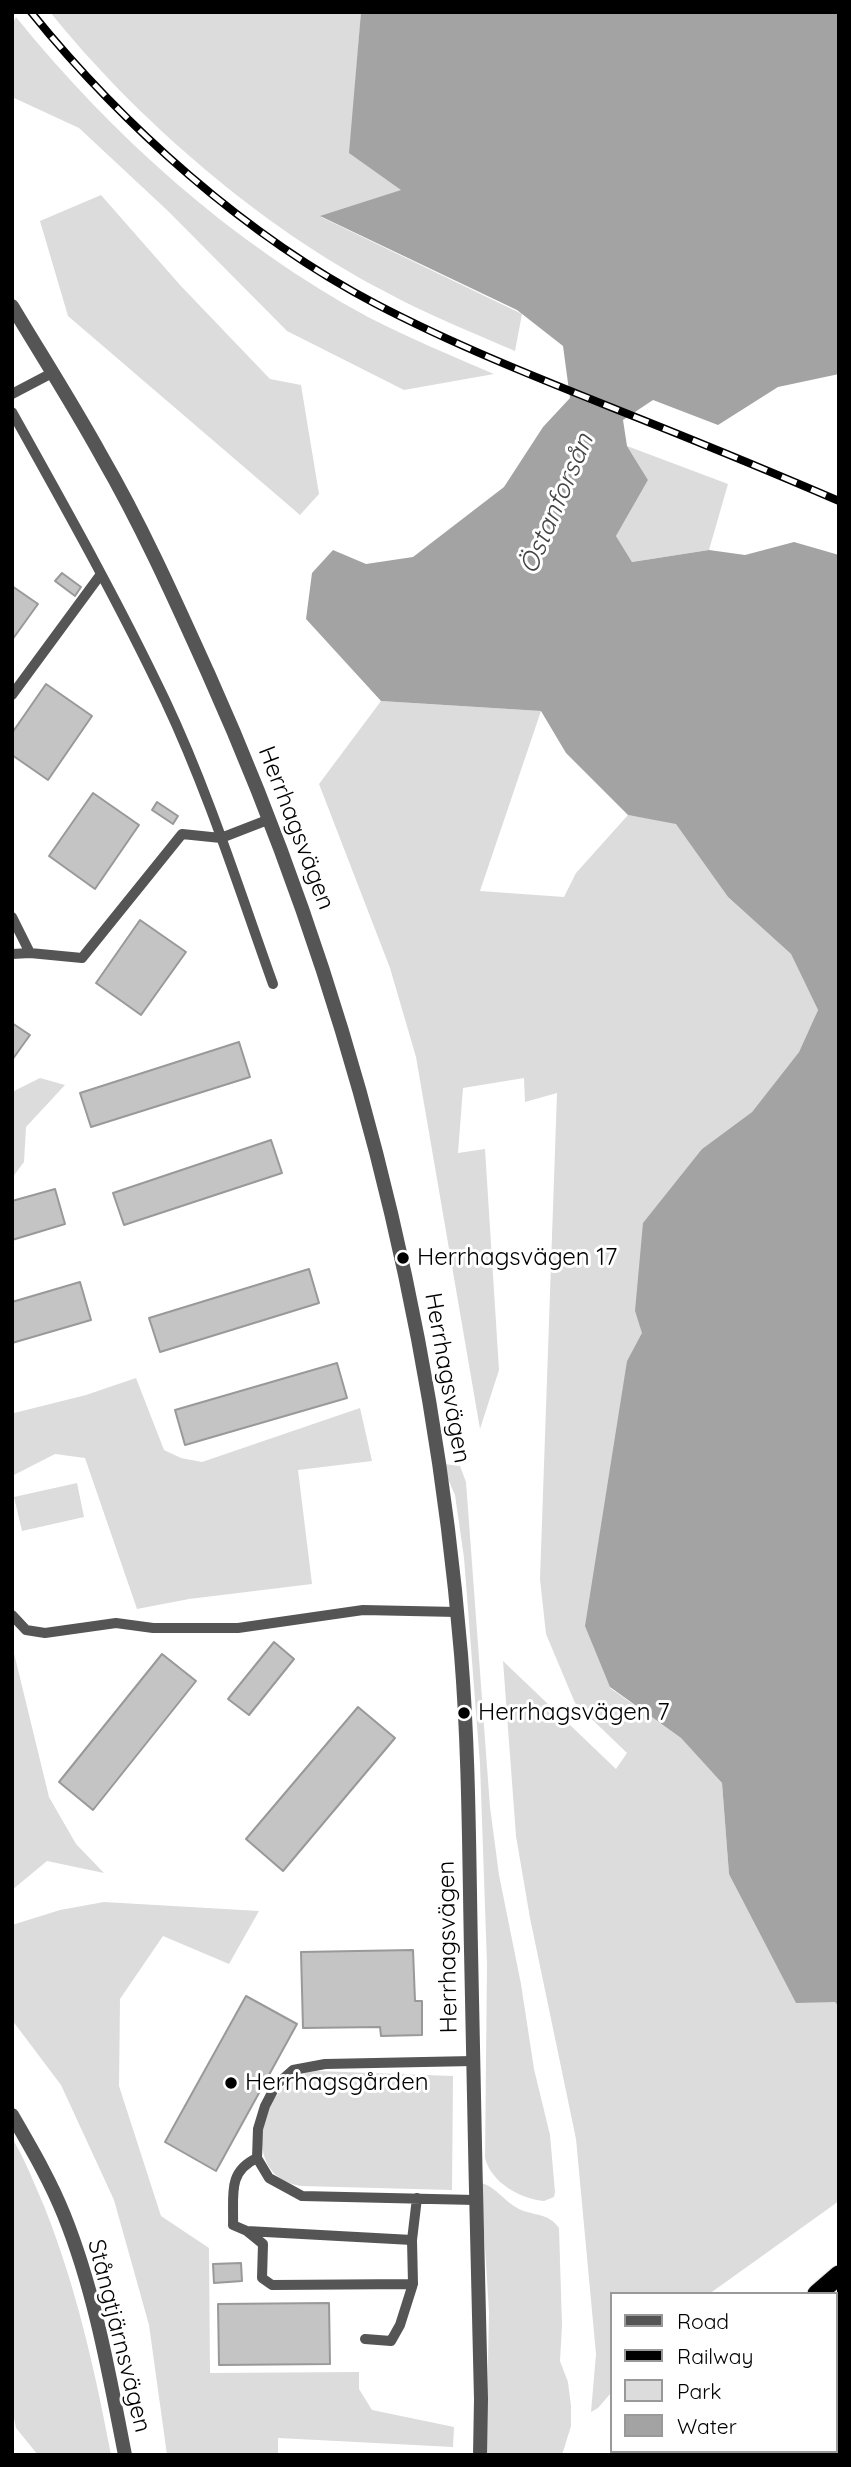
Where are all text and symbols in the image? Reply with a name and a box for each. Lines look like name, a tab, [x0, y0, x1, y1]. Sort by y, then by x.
water label: Östanforsån	[514, 429, 600, 579]
street label: Herrhagsvägen	[252, 742, 340, 914]
place label: Herrhagsvägen 17	[417, 1244, 617, 1272]
marker: Herrhagsvägen 17	[395, 1250, 411, 1266]
street label: Herrhagsvägen	[418, 1291, 476, 1465]
place label: Herrhagsvägen 7	[478, 1699, 669, 1727]
marker: Herrhagsvägen 7	[456, 1705, 472, 1721]
street label: Herrhagsvägen	[432, 1860, 464, 2034]
place label: Herrhagsgården	[245, 2069, 429, 2097]
marker: Herrhagsgården	[223, 2075, 239, 2091]
street label: Stångtjärnsvägen	[81, 2237, 157, 2435]
legend	[610, 2292, 837, 2453]
text: Road	[677, 2308, 729, 2334]
text: Railway	[677, 2343, 753, 2369]
text: Park	[677, 2378, 721, 2404]
text: Water	[677, 2413, 737, 2439]

